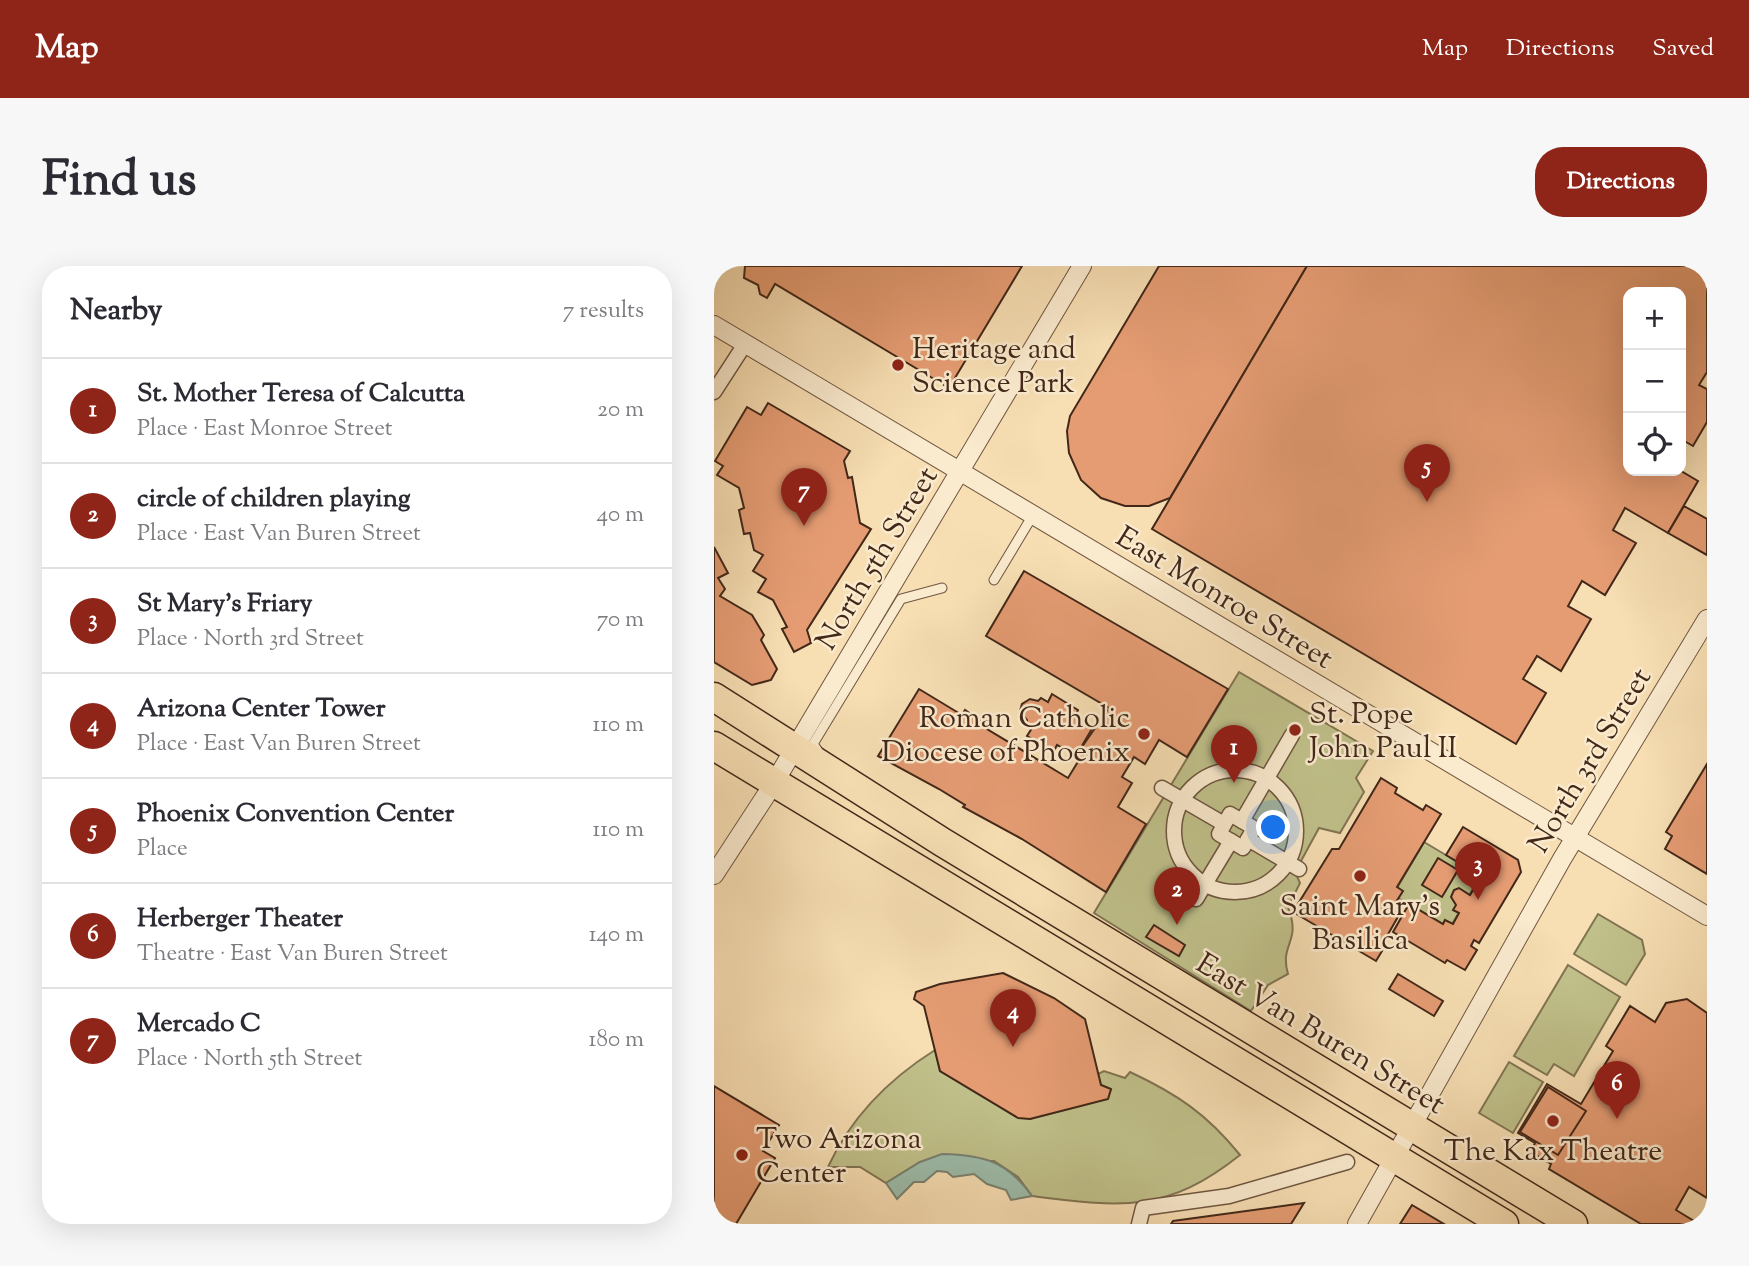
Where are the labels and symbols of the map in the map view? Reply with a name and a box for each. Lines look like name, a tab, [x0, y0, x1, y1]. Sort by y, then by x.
place label: Heritage and Science Park	[912, 329, 1076, 406]
marker: Heritage and Science Park	[890, 357, 906, 373]
pin: 5	[1404, 444, 1450, 502]
street label: North 5th Street	[806, 459, 950, 659]
pin: 7	[781, 468, 827, 526]
street label: East Monroe Street	[1107, 517, 1341, 681]
street label: North 3rd Street	[1519, 660, 1663, 862]
place label: St. Pope John Paul II	[1307, 694, 1457, 771]
place label: Roman Catholic Diocese of Phoenix	[881, 698, 1130, 775]
marker: St. Pope John Paul II	[1287, 722, 1303, 738]
pin: 1	[1211, 725, 1257, 783]
marker: Roman Catholic Diocese of Phoenix	[1136, 726, 1152, 742]
your location	[1256, 810, 1290, 844]
pin: 3	[1455, 842, 1501, 900]
pin: 2	[1154, 867, 1200, 925]
marker: Saint Mary's Basilica	[1352, 868, 1368, 884]
place label: Saint Mary's Basilica	[1280, 886, 1440, 963]
street label: East Van Buren Street	[1187, 944, 1452, 1127]
pin: 4	[990, 989, 1036, 1047]
pin: 6	[1594, 1061, 1640, 1119]
marker: The Kax Theatre	[1545, 1113, 1561, 1129]
place label: Two Arizona Center	[756, 1119, 922, 1196]
place label: The Kax Theatre	[1444, 1131, 1662, 1174]
marker: Two Arizona Center	[734, 1147, 750, 1163]

